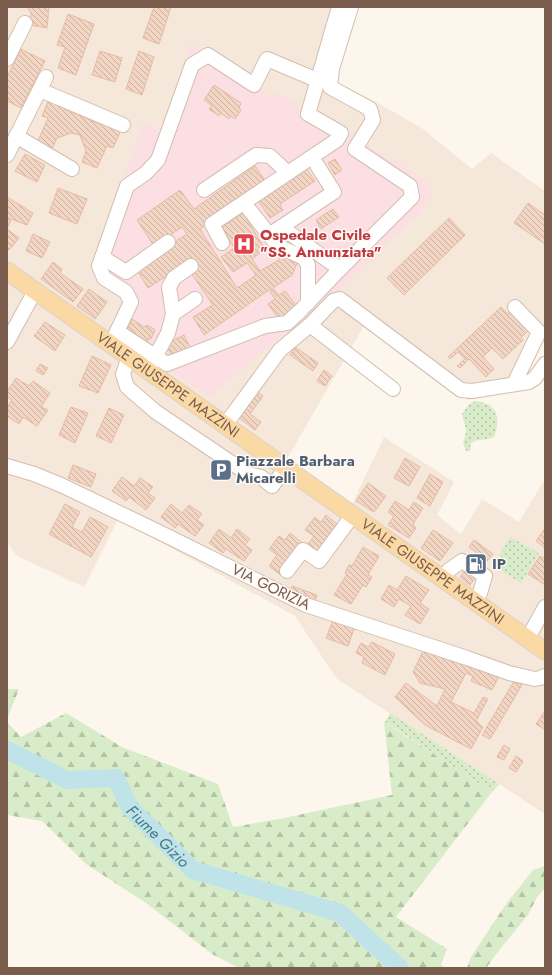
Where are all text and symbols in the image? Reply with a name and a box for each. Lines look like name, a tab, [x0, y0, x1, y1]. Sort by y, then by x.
place label: Ospedale Civile "SS. Annunziata"	[260, 224, 382, 263]
hospital icon: Ospedale Civile "SS. Annunziata"	[231, 231, 257, 257]
street label: VIALE GIUSEPPE MAZZINI	[92, 326, 244, 443]
place label: Piazzale Barbara Micarelli	[236, 450, 355, 489]
parking icon: Piazzale Barbara Micarelli	[208, 457, 234, 483]
street label: VIALE GIUSEPPE MAZZINI	[356, 513, 509, 630]
fuel station icon: IP	[463, 551, 489, 577]
place label: IP	[492, 553, 506, 575]
street label: VIA GORIZIA	[228, 558, 314, 616]
water label: Fiume Gizio	[122, 799, 196, 873]

